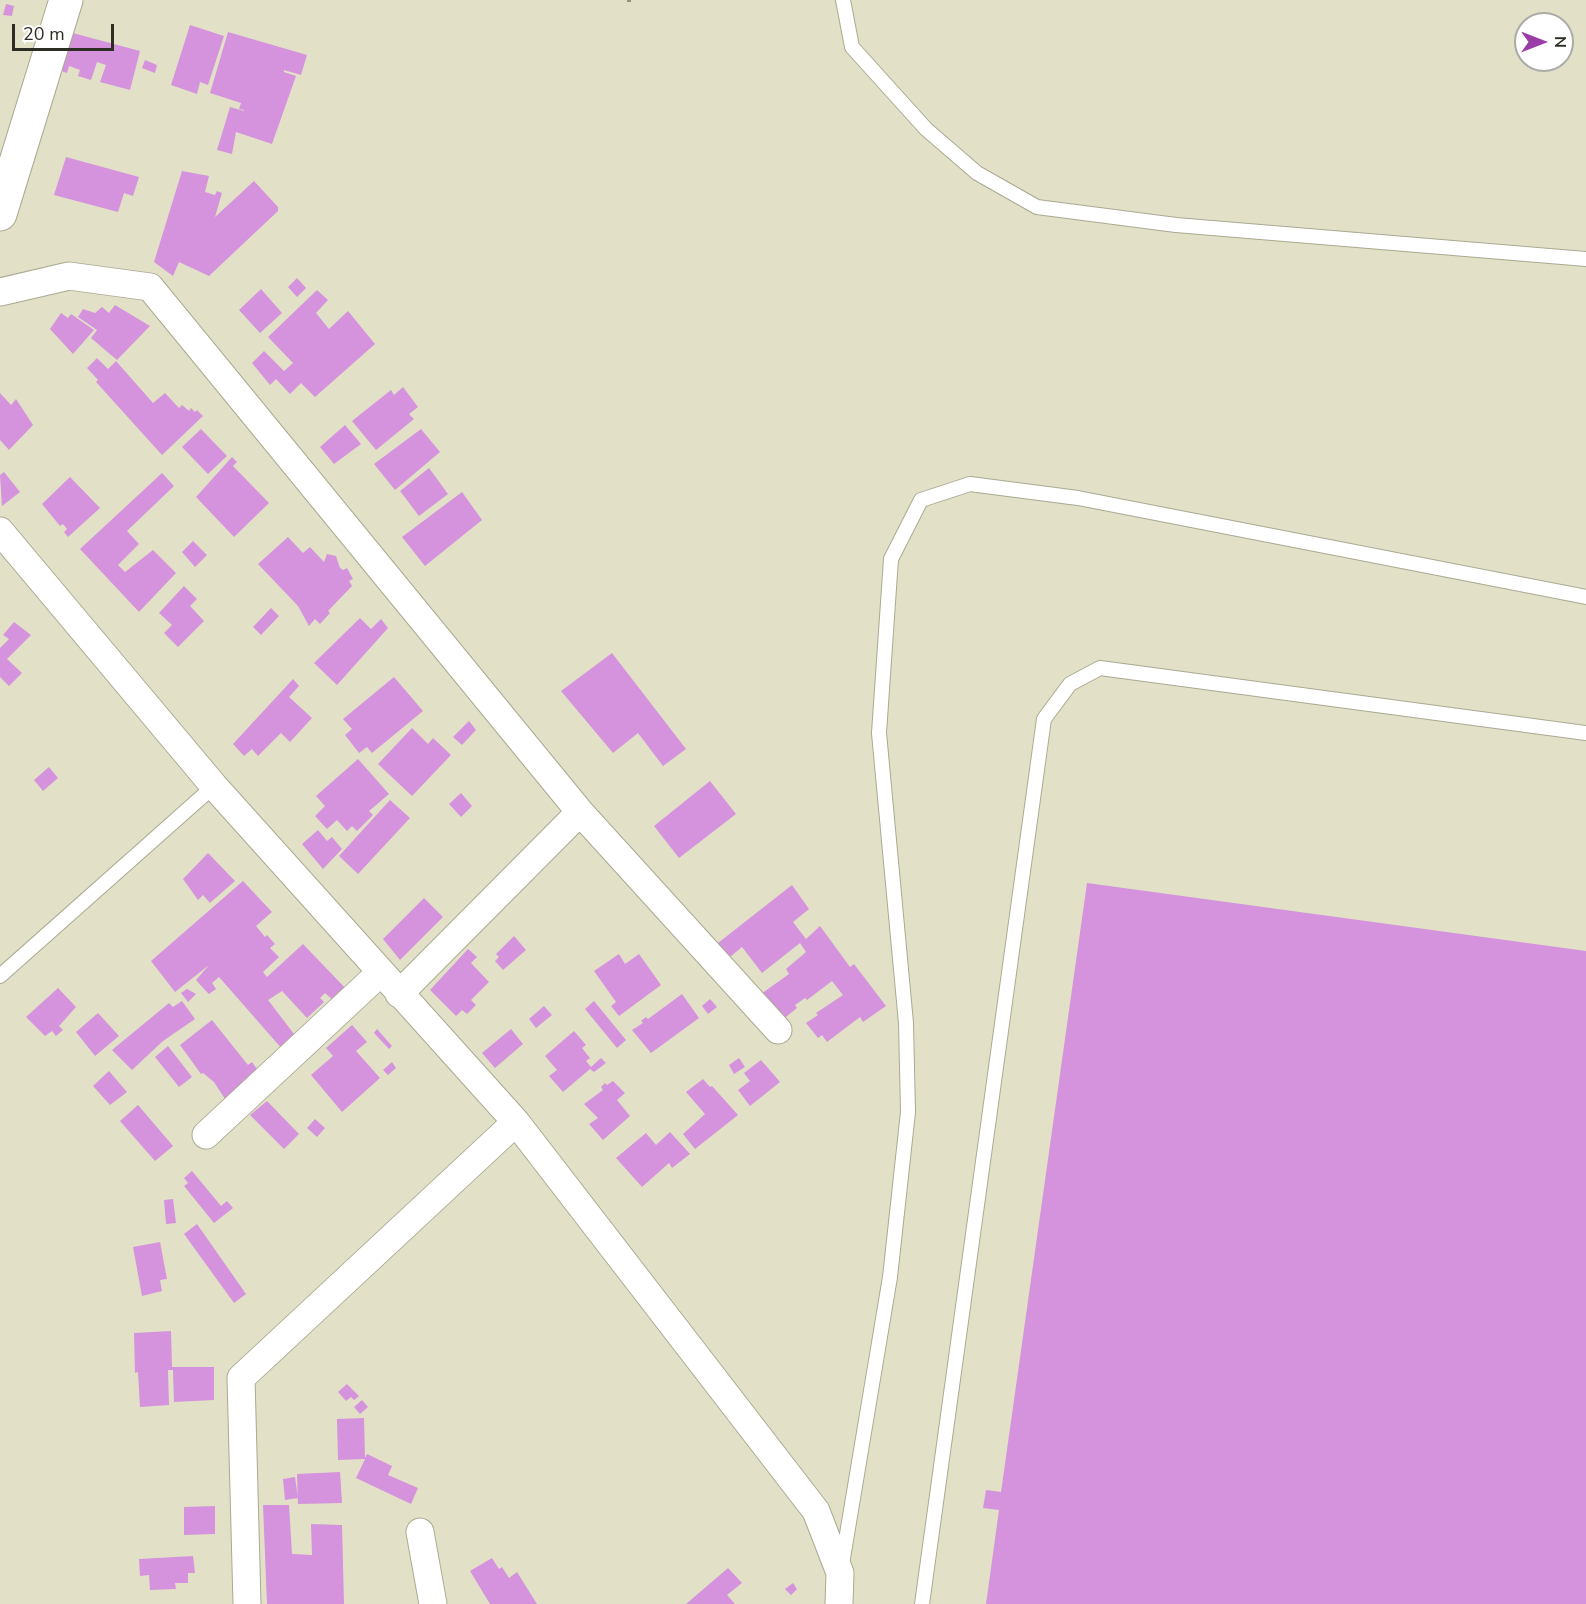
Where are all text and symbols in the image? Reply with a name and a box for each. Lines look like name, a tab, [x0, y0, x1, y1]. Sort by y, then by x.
scale bar	[15, 12, 117, 50]
north arrow	[1514, 12, 1574, 72]
text: 20 m	[23, 22, 65, 46]
text: N	[1549, 36, 1571, 48]

